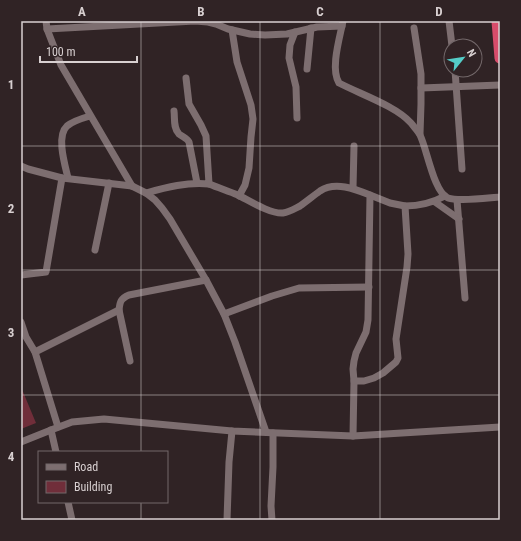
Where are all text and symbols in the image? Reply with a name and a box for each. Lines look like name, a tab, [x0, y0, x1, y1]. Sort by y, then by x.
text: A	[78, 4, 86, 19]
text: B	[197, 4, 205, 19]
text: C	[316, 4, 324, 19]
text: D	[435, 4, 443, 19]
scale bar	[40, 38, 137, 64]
north arrow	[443, 38, 483, 78]
text: 100 m	[46, 45, 76, 59]
text: N	[464, 47, 479, 60]
text: 1	[8, 77, 14, 92]
text: 2	[8, 201, 15, 216]
text: 3	[8, 325, 14, 340]
text: 4	[8, 449, 15, 464]
legend	[38, 451, 168, 503]
text: Road	[74, 460, 98, 474]
text: Building	[74, 480, 112, 494]

